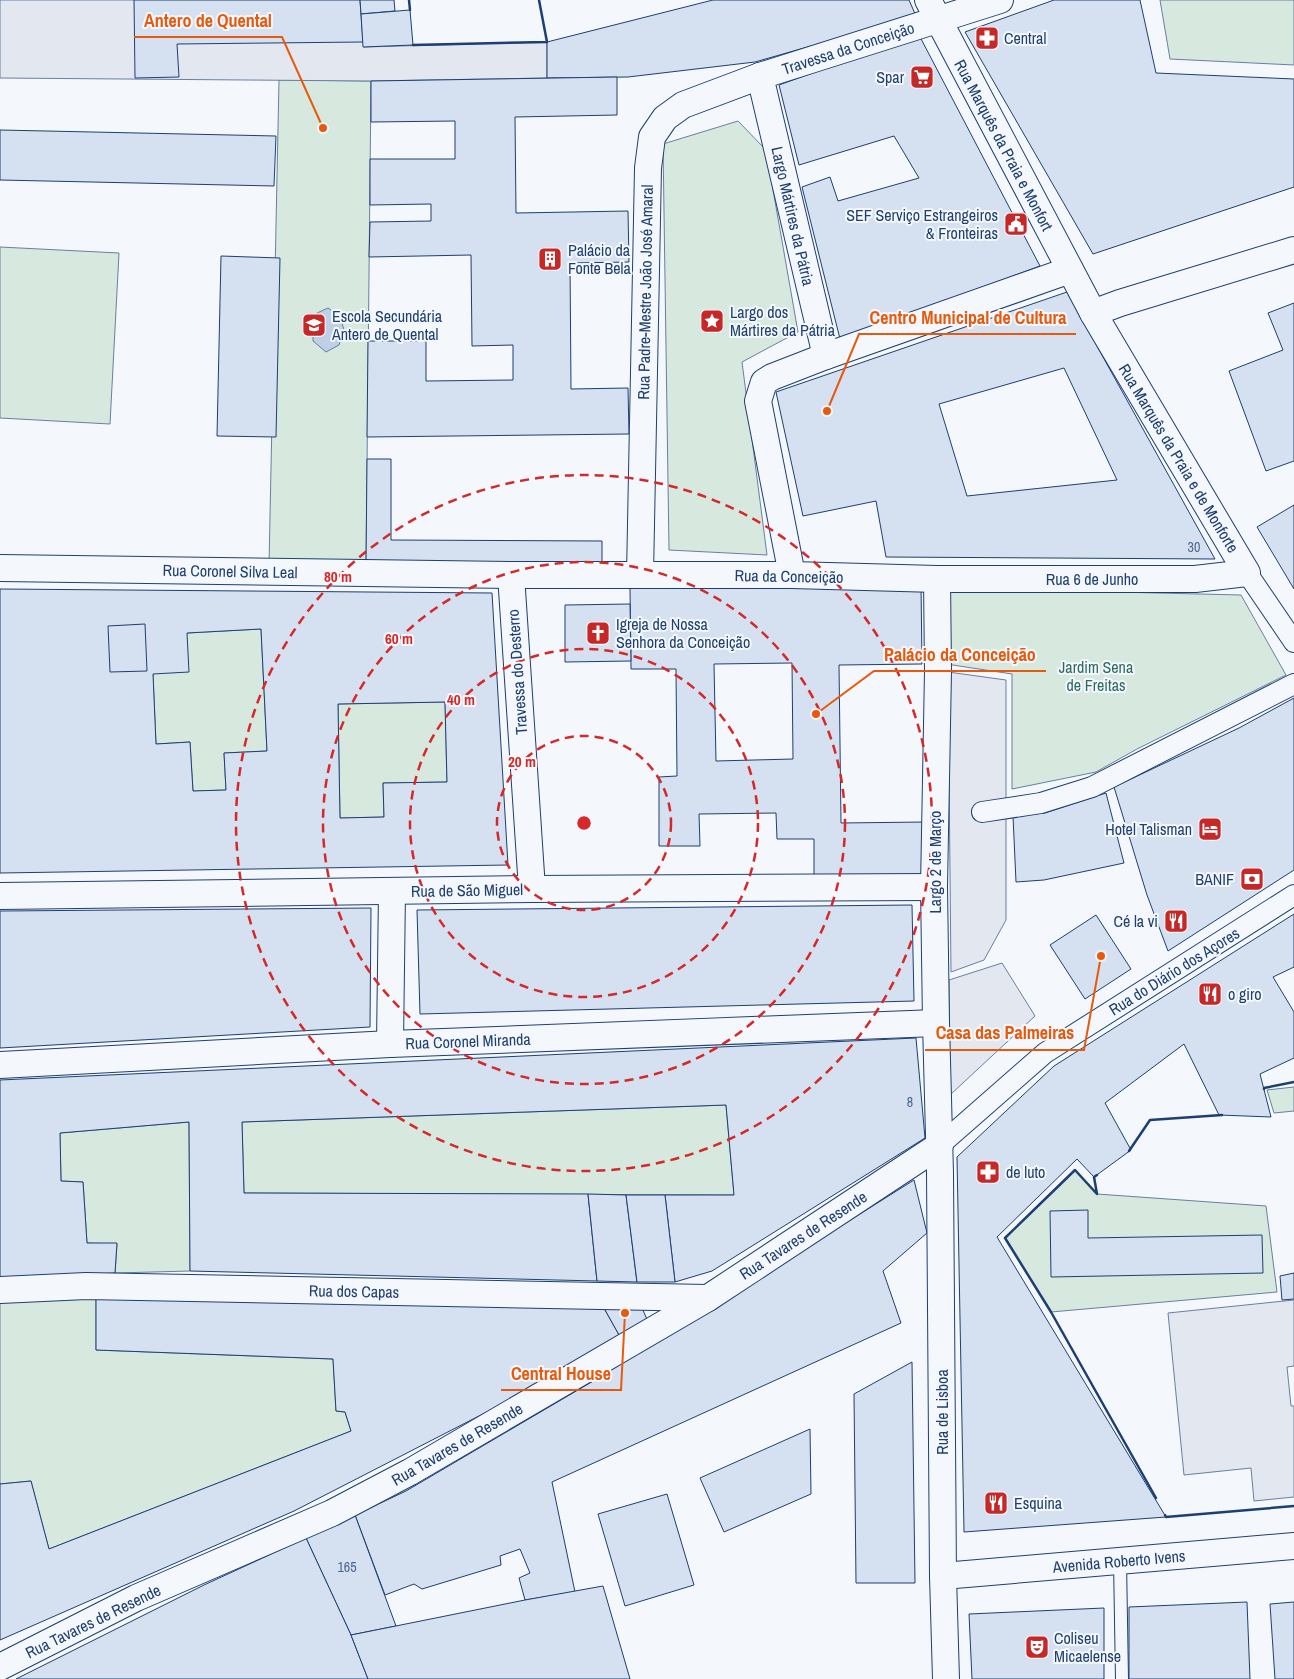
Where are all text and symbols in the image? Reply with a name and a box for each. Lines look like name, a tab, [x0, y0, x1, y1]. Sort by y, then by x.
callout: Antero de Quental	[134, 4, 282, 37]
text: Antero de Quental	[144, 8, 272, 33]
street label: Travessa da Conceição	[779, 16, 917, 80]
pharmacy icon: Central	[974, 25, 1000, 51]
place label: Central	[1004, 27, 1046, 49]
street label: Rua Marquês da Praia e Monfort	[949, 55, 1059, 235]
supermarket icon: Spar	[909, 64, 935, 90]
place label: Spar	[876, 66, 905, 88]
street label: Largo Mártires da Pátria	[766, 144, 820, 288]
street label: Rua Padre-Mestre João José Amaral	[632, 184, 658, 400]
place label: SEF Serviço Estrangeiros & Fronteiras	[846, 204, 998, 244]
public building icon: SEF Serviço Estrangeiros & Fronteiras	[1003, 211, 1029, 237]
place label: Palácio da Fonte Bela	[568, 239, 632, 279]
building icon: Palácio da Fonte Bela	[537, 246, 563, 272]
place label: Largo dos Mártires da Pátria	[730, 301, 836, 341]
callout: Centro Municipal de Cultura	[859, 301, 1076, 334]
place label: Escola Secundária Antero de Quental	[331, 305, 443, 345]
text: Centro Municipal de Cultura	[870, 305, 1067, 330]
place icon: Largo dos Mártires da Pátria	[699, 308, 725, 334]
school or university icon: Escola Secundária Antero de Quental	[301, 312, 327, 338]
street label: Rua Marquês da Praia e de Monforte	[1114, 359, 1244, 557]
house number: 30	[1188, 538, 1200, 556]
street label: Rua Coronel Silva Leal	[162, 559, 298, 583]
street label: Rua da Conceição	[734, 564, 844, 588]
text: 80 m	[324, 566, 352, 587]
street label: Rua 6 de Junho	[1046, 568, 1138, 590]
street label: Travessa do Desterro	[502, 609, 532, 735]
place label: Igreja de Nossa Senhora da Conceição	[616, 613, 750, 653]
church icon: Igreja de Nossa Senhora da Conceição	[585, 620, 611, 646]
text: 60 m	[385, 628, 413, 649]
callout: Palácio da Conceição	[874, 638, 1046, 671]
text: Palácio da Conceição	[884, 642, 1036, 667]
park label: Jardim Sena de Freitas	[1059, 656, 1134, 696]
text: 40 m	[447, 689, 475, 710]
text: 20 m	[508, 751, 536, 772]
street label: Largo 2 de Março	[924, 811, 946, 913]
centre of rings	[575, 814, 593, 832]
hotel icon: Hotel Talisman	[1197, 816, 1223, 842]
place label: Hotel Talisman	[1105, 818, 1192, 840]
bank icon: BANIF	[1239, 866, 1265, 892]
place label: BANIF	[1195, 868, 1234, 890]
street label: Rua de São Miguel	[411, 878, 523, 902]
restaurant icon: Cé la vi	[1163, 908, 1189, 934]
place label: Cé la vi	[1114, 910, 1158, 932]
street label: Rua do Diário dos Açores	[1104, 922, 1244, 1020]
restaurant icon: o giro	[1197, 981, 1223, 1007]
place label: o giro	[1228, 983, 1262, 1005]
callout: Casa das Palmeiras	[925, 1017, 1084, 1050]
text: Casa das Palmeiras	[936, 1020, 1074, 1045]
street label: Rua Coronel Miranda	[405, 1028, 532, 1054]
house number: 8	[907, 1093, 913, 1111]
pharmacy icon: de luto	[975, 1159, 1001, 1185]
place label: de luto	[1006, 1161, 1045, 1183]
street label: Rua Tavares de Resende	[735, 1185, 871, 1285]
street label: Rua dos Capas	[309, 1279, 399, 1303]
callout: Central House	[501, 1357, 621, 1390]
text: Central House	[511, 1361, 611, 1386]
street label: Rua de Lisboa	[931, 1369, 953, 1455]
street label: Rua Tavares de Resende	[387, 1397, 527, 1491]
restaurant icon: Esquina	[983, 1490, 1009, 1516]
place label: Esquina	[1014, 1492, 1063, 1514]
street label: Avenida Roberto Ivens	[1051, 1544, 1186, 1578]
house number: 165	[337, 1558, 357, 1576]
street label: Rua Tavares de Resende	[22, 1579, 164, 1663]
place label: Coliseu Micaelense	[1054, 1627, 1121, 1667]
theatre icon: Coliseu Micaelense	[1024, 1634, 1050, 1660]

